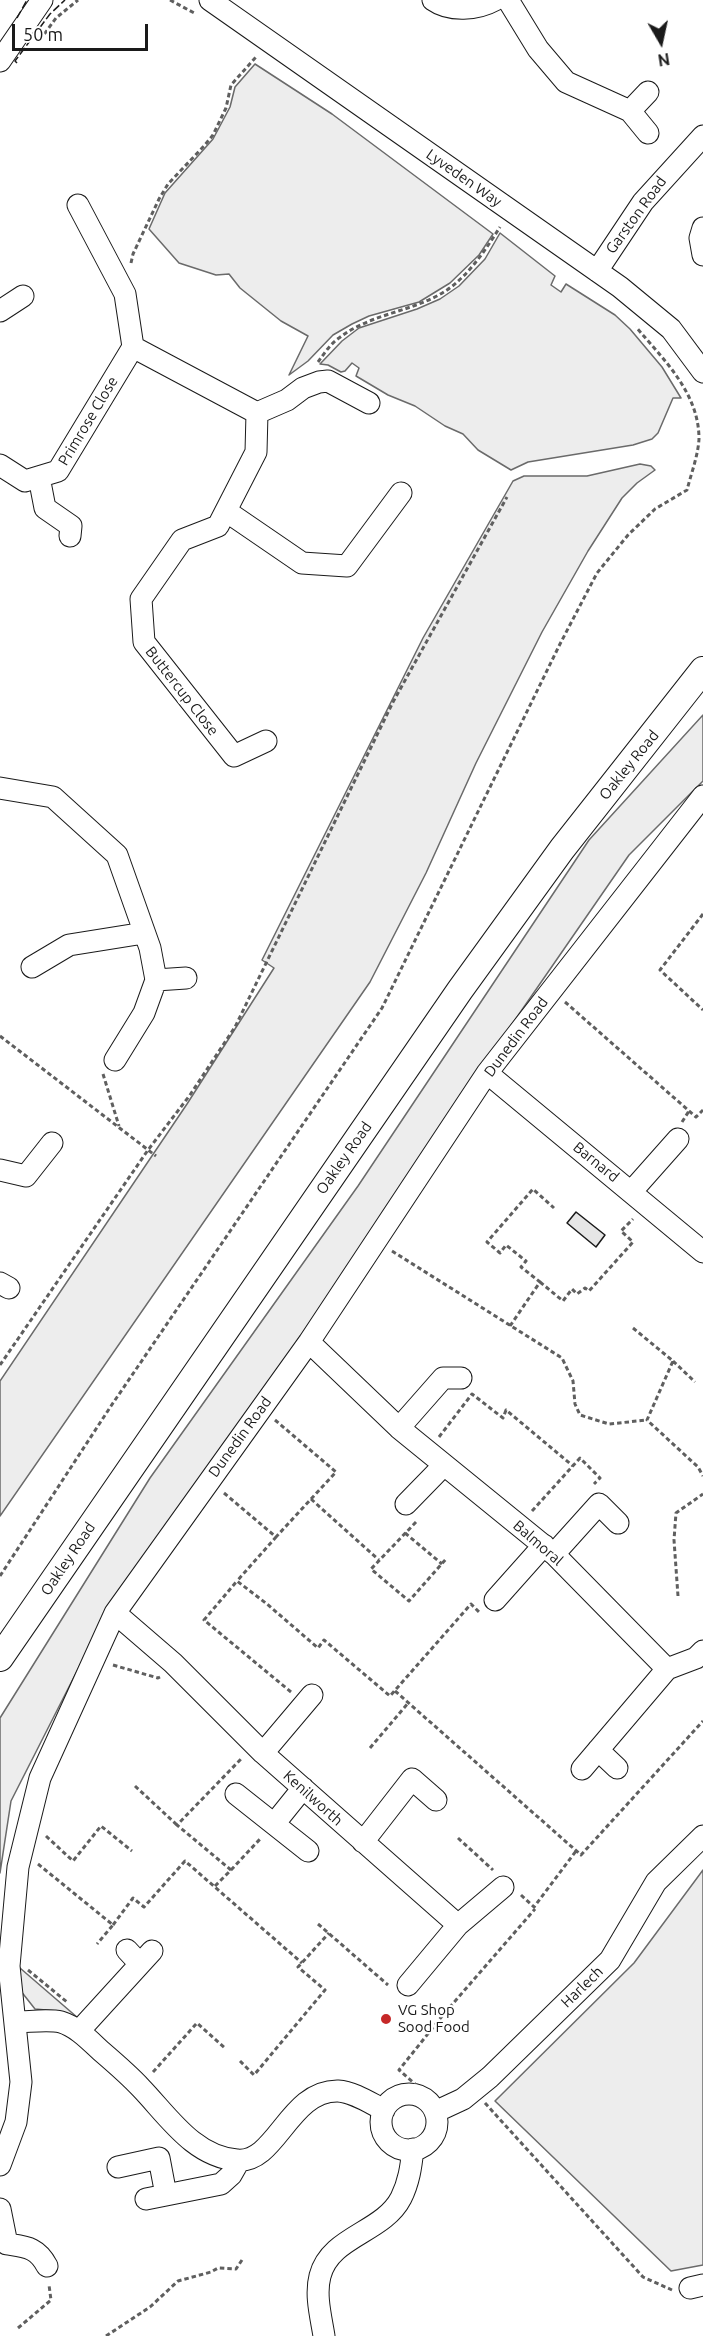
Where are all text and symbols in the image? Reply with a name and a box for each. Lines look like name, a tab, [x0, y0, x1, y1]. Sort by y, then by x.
scale bar	[15, 12, 152, 50]
north arrow	[631, 12, 691, 72]
text: 50 m	[23, 24, 63, 44]
text: N	[657, 50, 671, 70]
street label: Lyveden Way	[423, 145, 505, 211]
street label: Garston Road	[602, 173, 670, 257]
street label: Primrose Close	[54, 373, 122, 469]
street label: Buttercup Close	[142, 643, 222, 739]
street label: Oakley Road	[595, 727, 663, 803]
street label: Dunedin Road	[480, 994, 552, 1080]
street label: Oakley Road	[312, 1118, 376, 1198]
street label: Barnard	[569, 1138, 623, 1186]
street label: Dunedin Road	[205, 1393, 275, 1481]
street label: Balmoral	[509, 1516, 567, 1570]
street label: Oakley Road	[37, 1519, 99, 1599]
street label: Kenilworth	[280, 1767, 346, 1829]
street label: Harlech	[557, 1963, 607, 2011]
place label: VG Shop Sood Food	[398, 2001, 470, 2036]
marker: VG Shop Sood Food	[379, 2012, 393, 2026]

